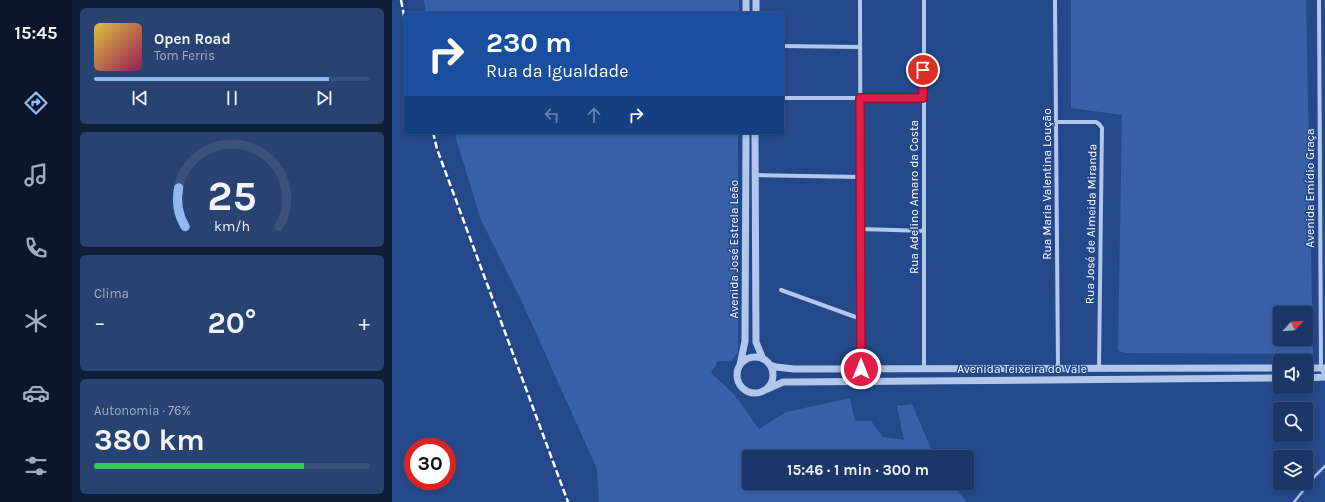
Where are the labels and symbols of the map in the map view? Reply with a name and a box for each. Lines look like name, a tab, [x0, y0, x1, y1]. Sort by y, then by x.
pin	[906, 53, 940, 87]
street label: Rua Maria Valentina Loução	[1040, 108, 1054, 260]
street label: Rua Adelino Amaro da Costa	[907, 120, 921, 274]
street label: Avenida Emídio Graça	[1303, 128, 1317, 248]
street label: Rua José de Almeida Miranda	[1083, 144, 1099, 304]
street label: Avenida José Estrela Leão	[727, 180, 741, 318]
north arrow	[1273, 306, 1313, 346]
position arrow	[840, 348, 882, 390]
street label: Avenida Teixeira do Vale	[957, 362, 1087, 376]
speed limit sign: 30	[404, 438, 456, 490]

